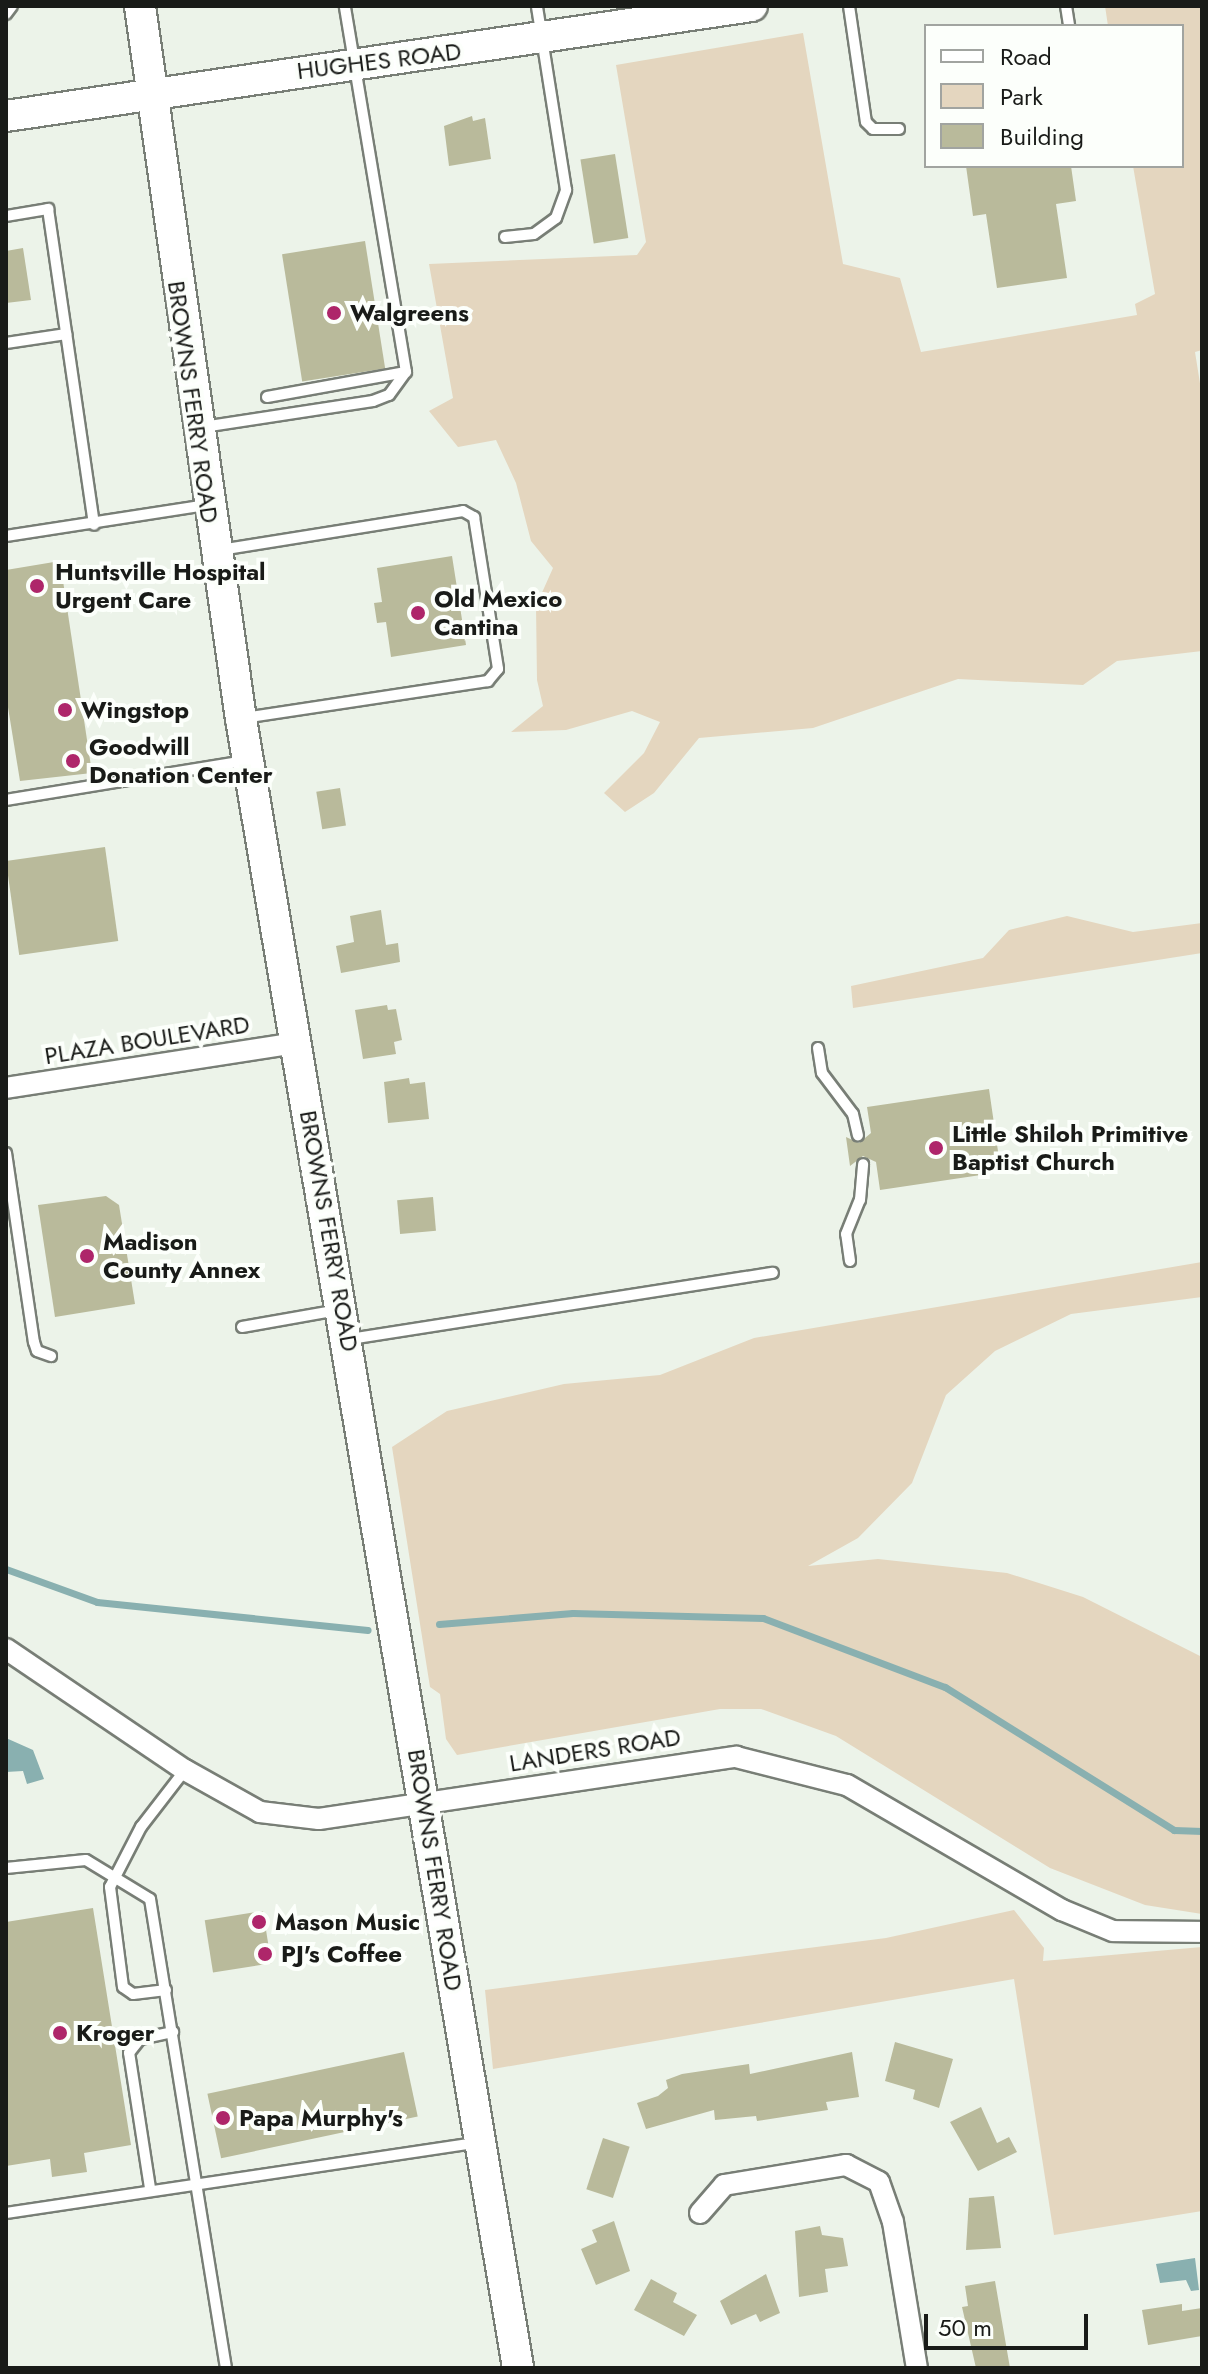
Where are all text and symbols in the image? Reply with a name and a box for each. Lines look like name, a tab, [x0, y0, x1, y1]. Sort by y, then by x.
legend	[924, 24, 1184, 168]
street label: HUGHES ROAD	[295, 37, 463, 85]
text: Road	[1000, 39, 1052, 74]
text: Park	[1000, 79, 1043, 114]
text: Building	[1000, 119, 1084, 154]
street label: BROWNS FERRY ROAD	[162, 279, 224, 525]
place label: Walgreens	[350, 299, 469, 327]
marker: Walgreens	[325, 304, 343, 322]
place label: Huntsville Hospital Urgent Care	[55, 558, 266, 614]
marker: Huntsville Hospital Urgent Care	[26, 575, 48, 597]
place label: Old Mexico Cantina	[434, 585, 562, 641]
marker: Old Mexico Cantina	[409, 604, 427, 622]
place label: Wingstop	[81, 696, 189, 724]
marker: Wingstop	[56, 701, 74, 719]
place label: Goodwill Donation Center	[89, 733, 273, 789]
marker: Goodwill Donation Center	[64, 752, 82, 770]
street label: PLAZA BOULEVARD	[42, 1010, 252, 1070]
street label: BROWNS FERRY ROAD	[294, 1108, 364, 1354]
place label: Little Shiloh Primitive Baptist Church	[952, 1120, 1188, 1176]
marker: Little Shiloh Primitive Baptist Church	[927, 1139, 945, 1157]
place label: Madison County Annex	[103, 1228, 260, 1284]
marker: Madison County Annex	[78, 1247, 96, 1265]
street label: LANDERS ROAD	[507, 1722, 683, 1778]
street label: BROWNS FERRY ROAD	[402, 1747, 468, 1993]
place label: Mason Music	[275, 1908, 420, 1936]
marker: Mason Music	[250, 1913, 268, 1931]
place label: PJ's Coffee	[281, 1940, 402, 1968]
marker: PJ's Coffee	[256, 1945, 274, 1963]
place label: Kroger	[76, 2019, 155, 2047]
marker: Kroger	[51, 2024, 69, 2042]
place label: Papa Murphy's	[239, 2104, 403, 2132]
marker: Papa Murphy's	[214, 2109, 232, 2127]
scale bar	[928, 2298, 1092, 2348]
text: 50 m	[938, 2310, 992, 2345]

